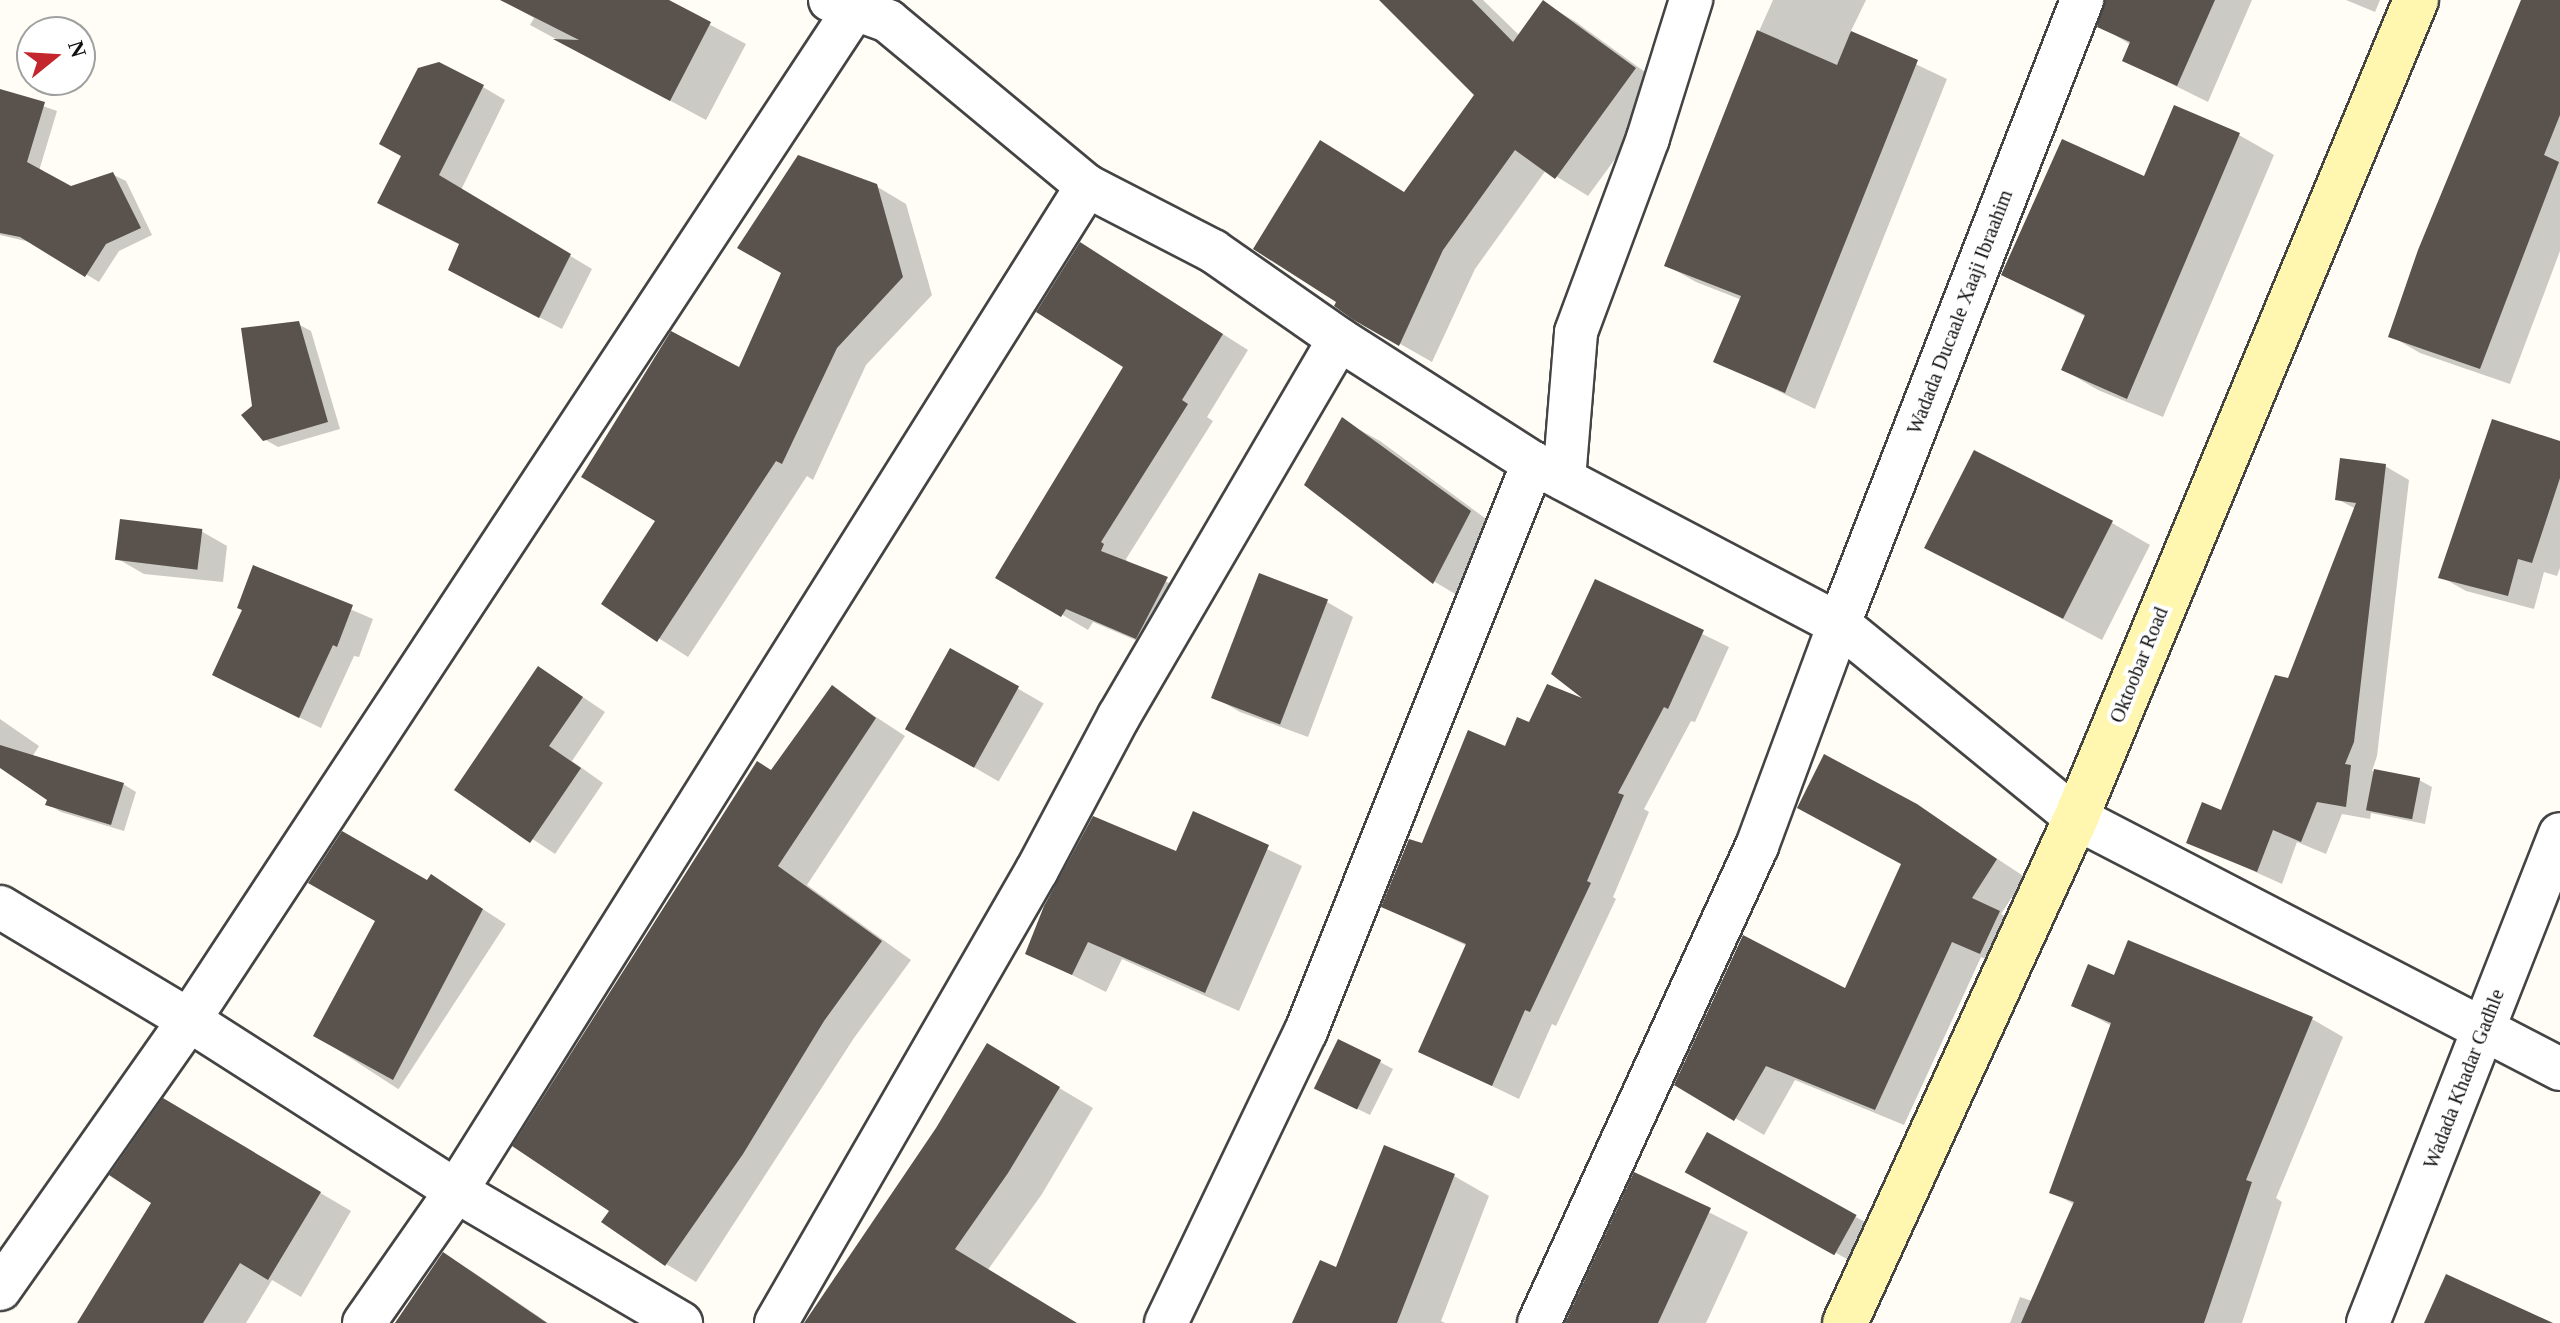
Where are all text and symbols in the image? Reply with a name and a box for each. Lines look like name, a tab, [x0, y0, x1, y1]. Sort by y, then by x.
north arrow	[16, 16, 96, 96]
text: N	[63, 38, 92, 60]
street label: Wadada Ducaale Xaaji Ibraahim	[1894, 165, 2026, 459]
street label: Oktoobar Road	[2101, 595, 2177, 735]
street label: Wadada Khadar Gadhle	[2412, 970, 2516, 1188]

